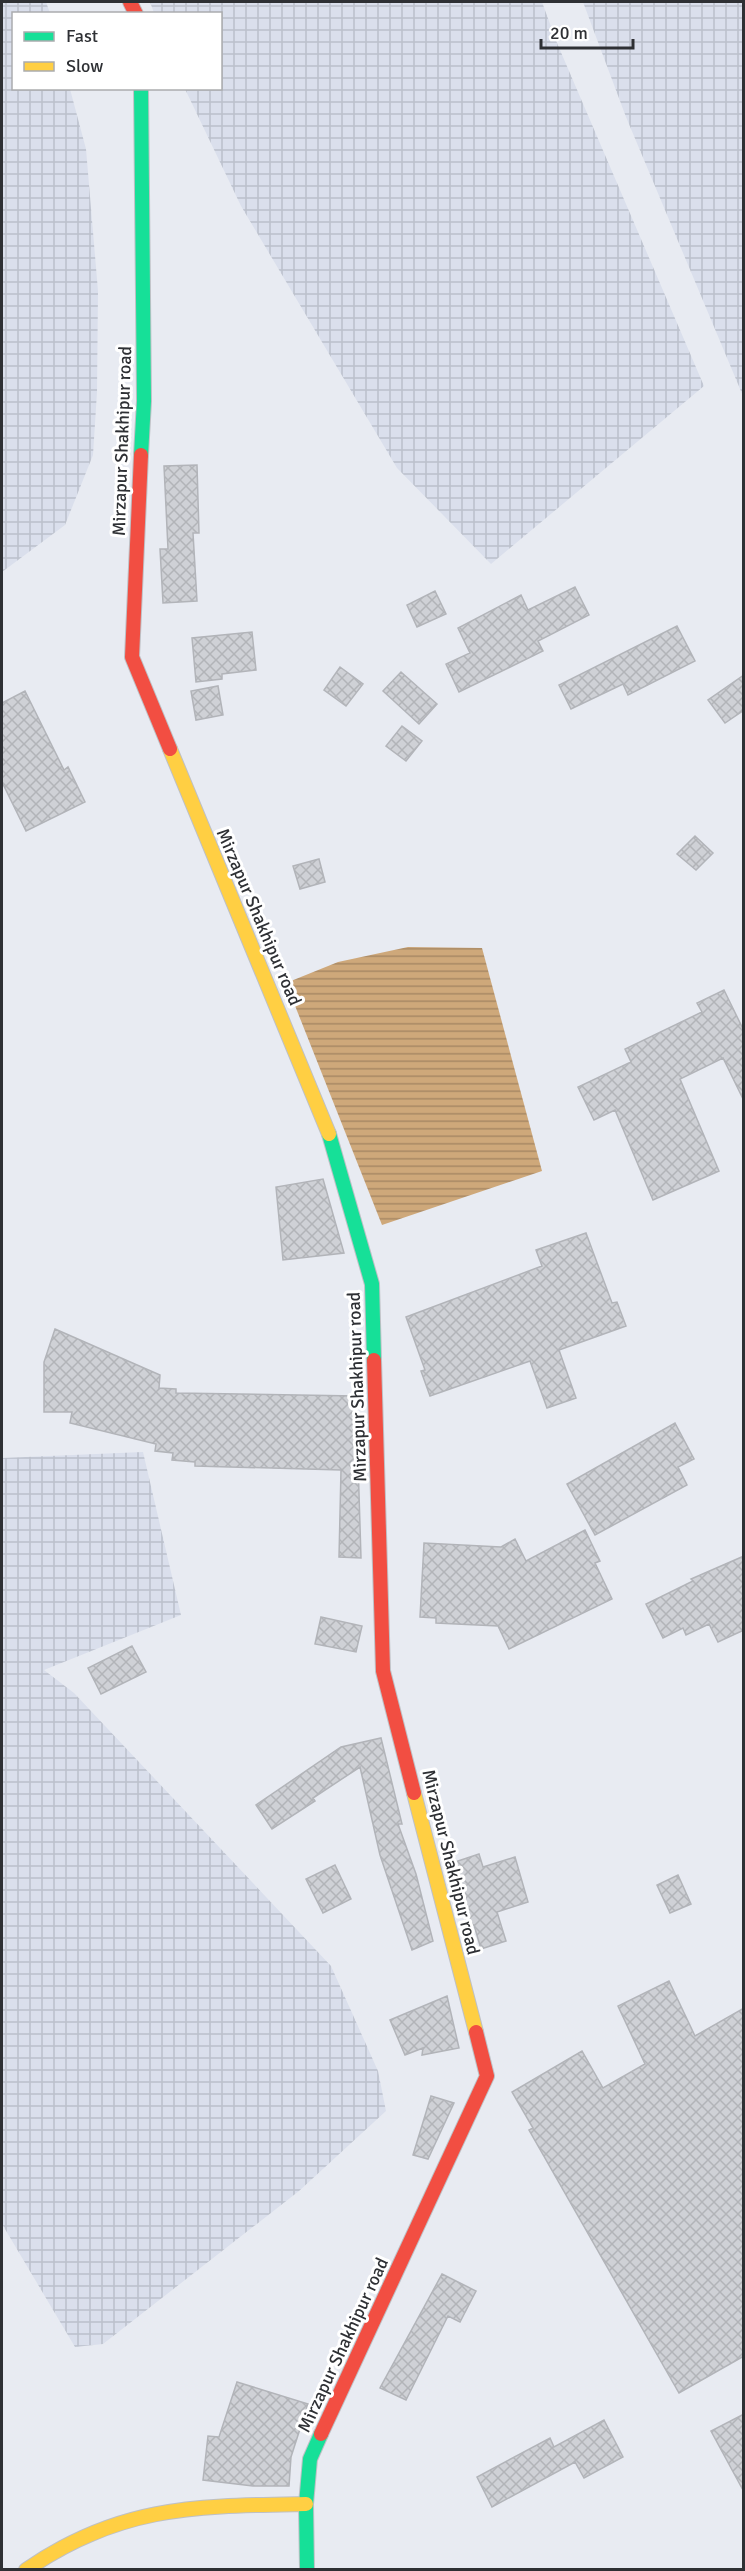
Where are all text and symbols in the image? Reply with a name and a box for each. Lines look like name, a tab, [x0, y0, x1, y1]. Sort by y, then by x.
legend	[12, 12, 222, 90]
scale bar	[541, 12, 632, 50]
text: 20 m	[550, 22, 588, 44]
text: Fast	[66, 25, 98, 47]
text: Slow	[66, 55, 103, 77]
street label: Mirzapur Shakhipur road	[108, 346, 136, 536]
street label: Mirzapur Shakhipur road	[212, 825, 306, 1009]
street label: Mirzapur Shakhipur road	[343, 1292, 371, 1482]
street label: Mirzapur Shakhipur road	[417, 1767, 485, 1957]
street label: Mirzapur Shakhipur road	[293, 2254, 393, 2436]

